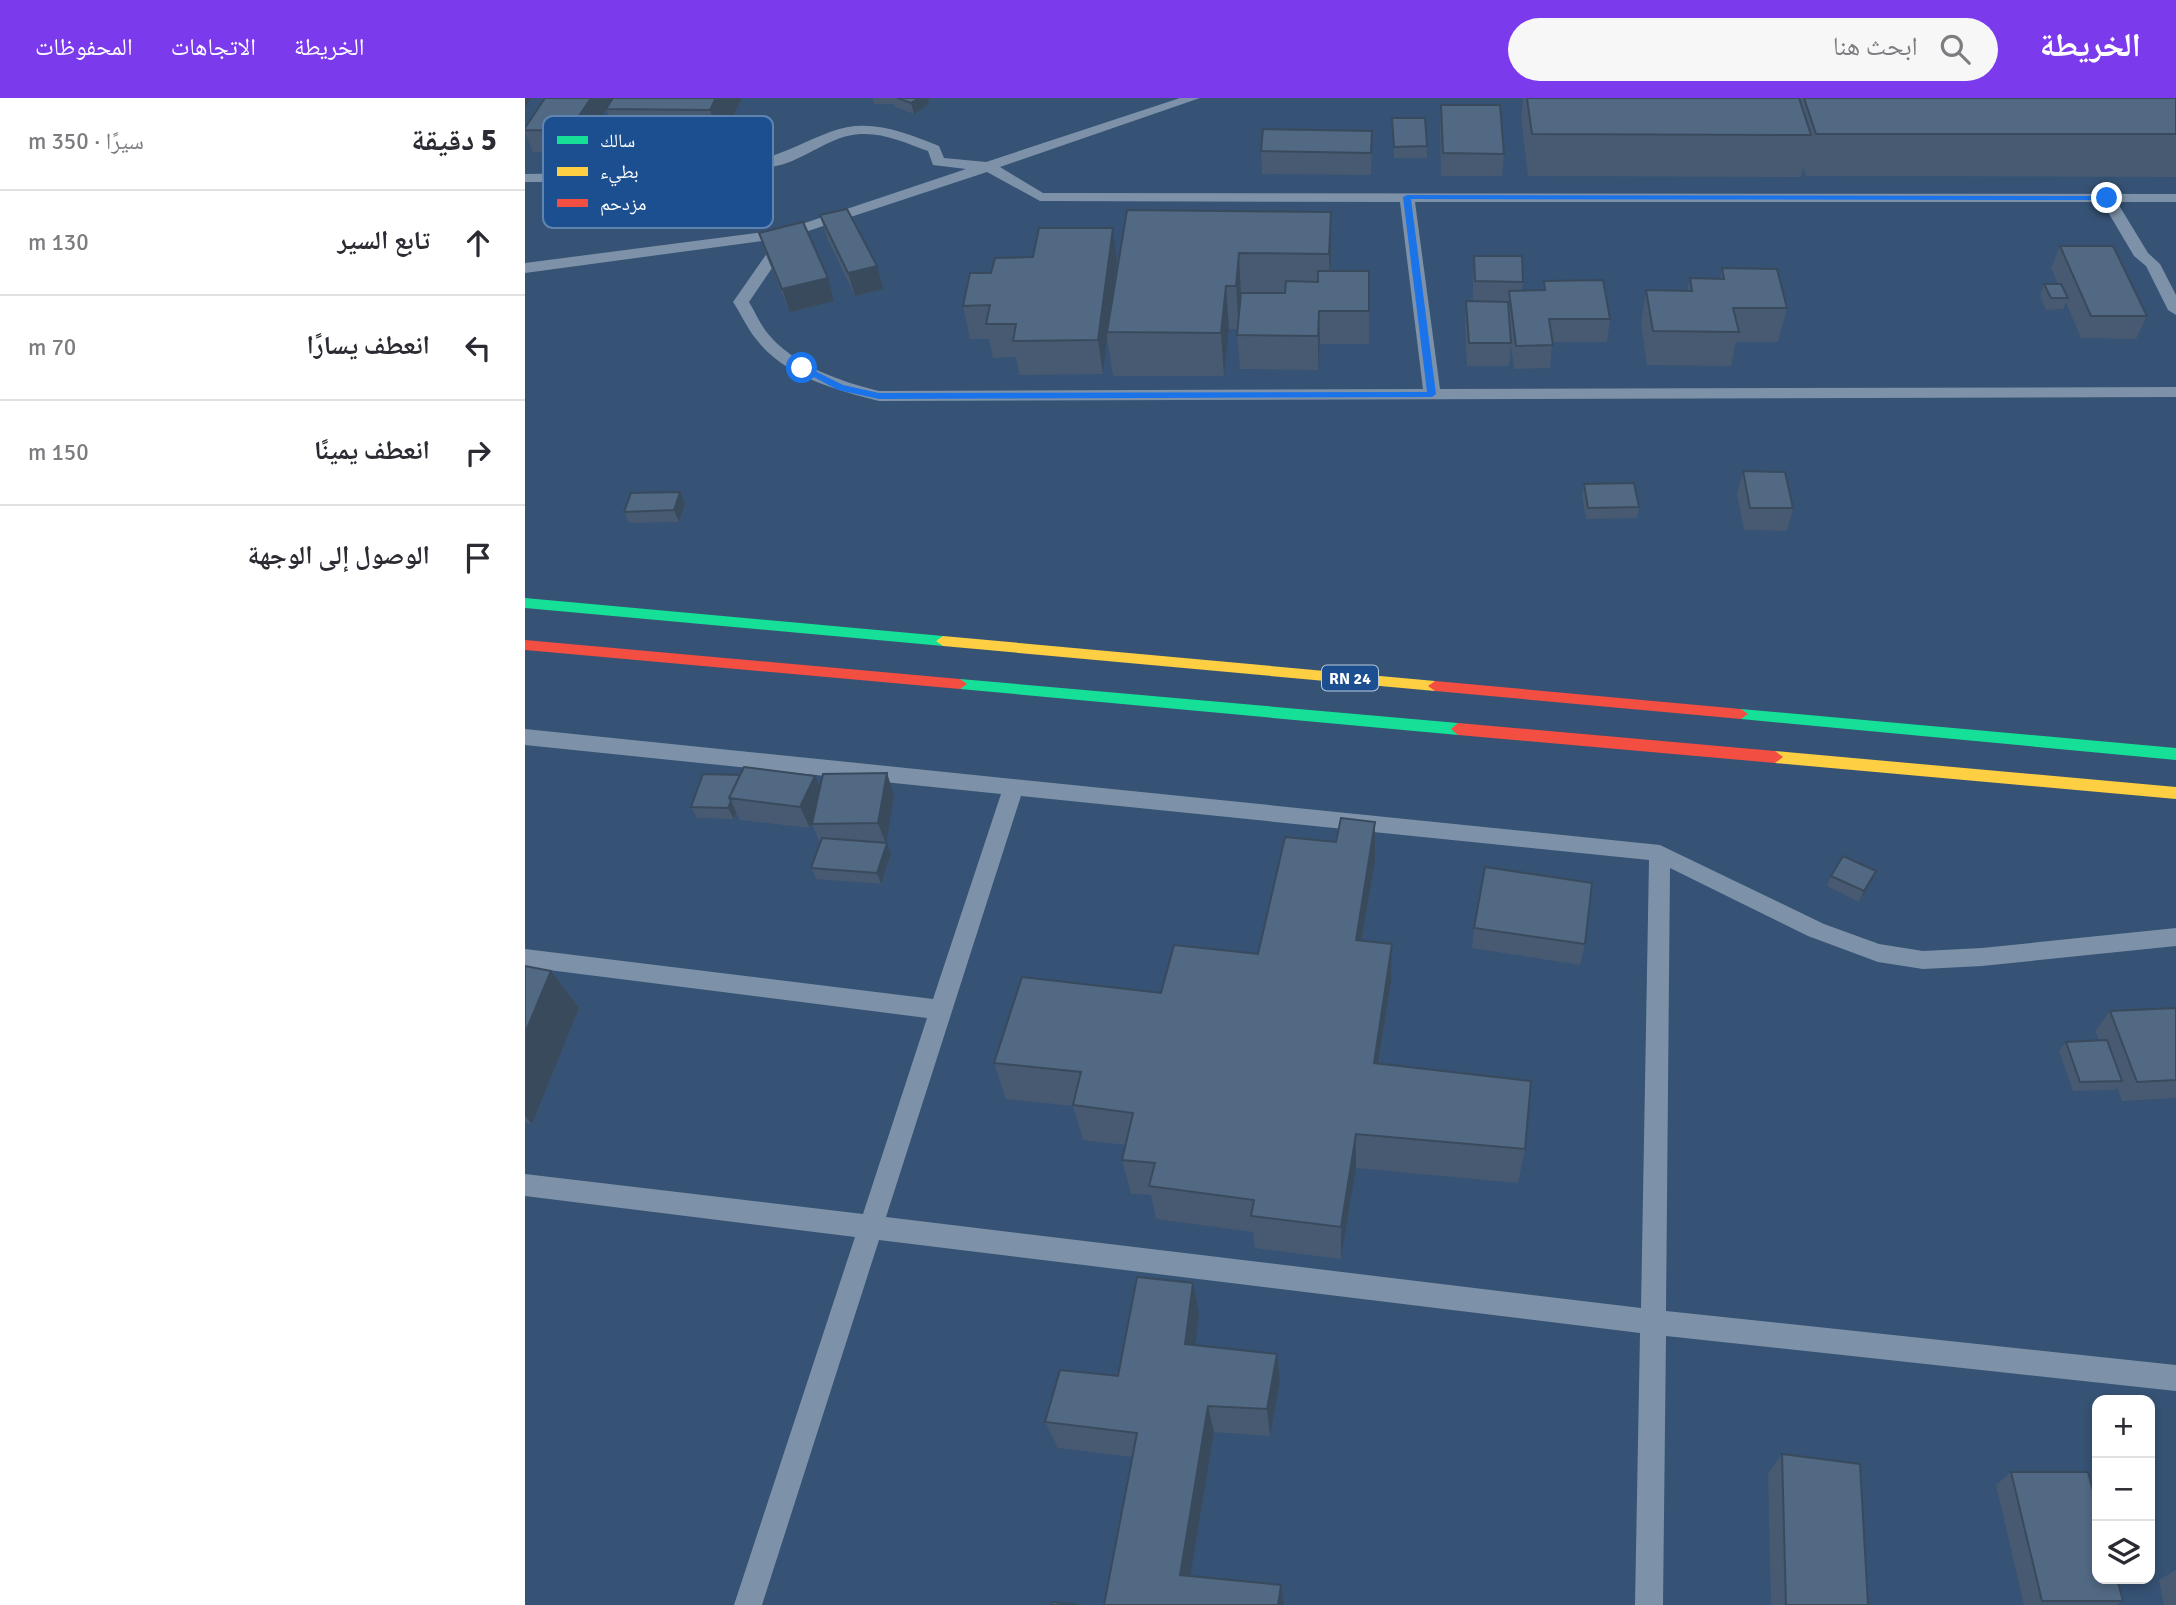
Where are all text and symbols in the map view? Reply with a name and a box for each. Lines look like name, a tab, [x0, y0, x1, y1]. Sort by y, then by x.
search box	[1508, 18, 1998, 81]
text: الخريطة	[2040, 25, 2141, 66]
icon: search	[1936, 30, 1974, 68]
text: ابحث هنا	[1833, 31, 1918, 63]
text: المحفوظات	[35, 32, 133, 62]
text: الاتجاهات	[171, 32, 256, 62]
text: الخريطة	[294, 32, 365, 62]
legend	[543, 116, 773, 228]
text: 5 دقيقة	[411, 122, 497, 159]
text: سيرًا · 350 m	[28, 127, 144, 156]
text: سالك	[600, 129, 635, 153]
text: بطيء	[600, 160, 639, 187]
route end	[2091, 182, 2122, 213]
text: مزدحم	[600, 192, 646, 216]
icon: ahead	[459, 224, 497, 262]
text: تابع السير	[338, 225, 430, 257]
text: 130 m	[28, 228, 89, 257]
icon: left	[459, 329, 497, 367]
text: انعطف يسارًا	[306, 330, 430, 362]
text: 70 m	[28, 333, 76, 362]
route start	[786, 352, 817, 383]
icon: right	[459, 434, 497, 472]
text: انعطف يمينًا	[314, 435, 430, 467]
text: 150 m	[28, 438, 89, 467]
icon: arrive	[459, 539, 497, 577]
text: الوصول إلى الوجهة	[248, 540, 430, 572]
road number: RN 24	[1322, 666, 1378, 691]
map controls	[2092, 1395, 2155, 1584]
button: +	[2092, 1395, 2155, 1458]
button: −	[2092, 1458, 2155, 1521]
button: layers	[2092, 1521, 2155, 1584]

